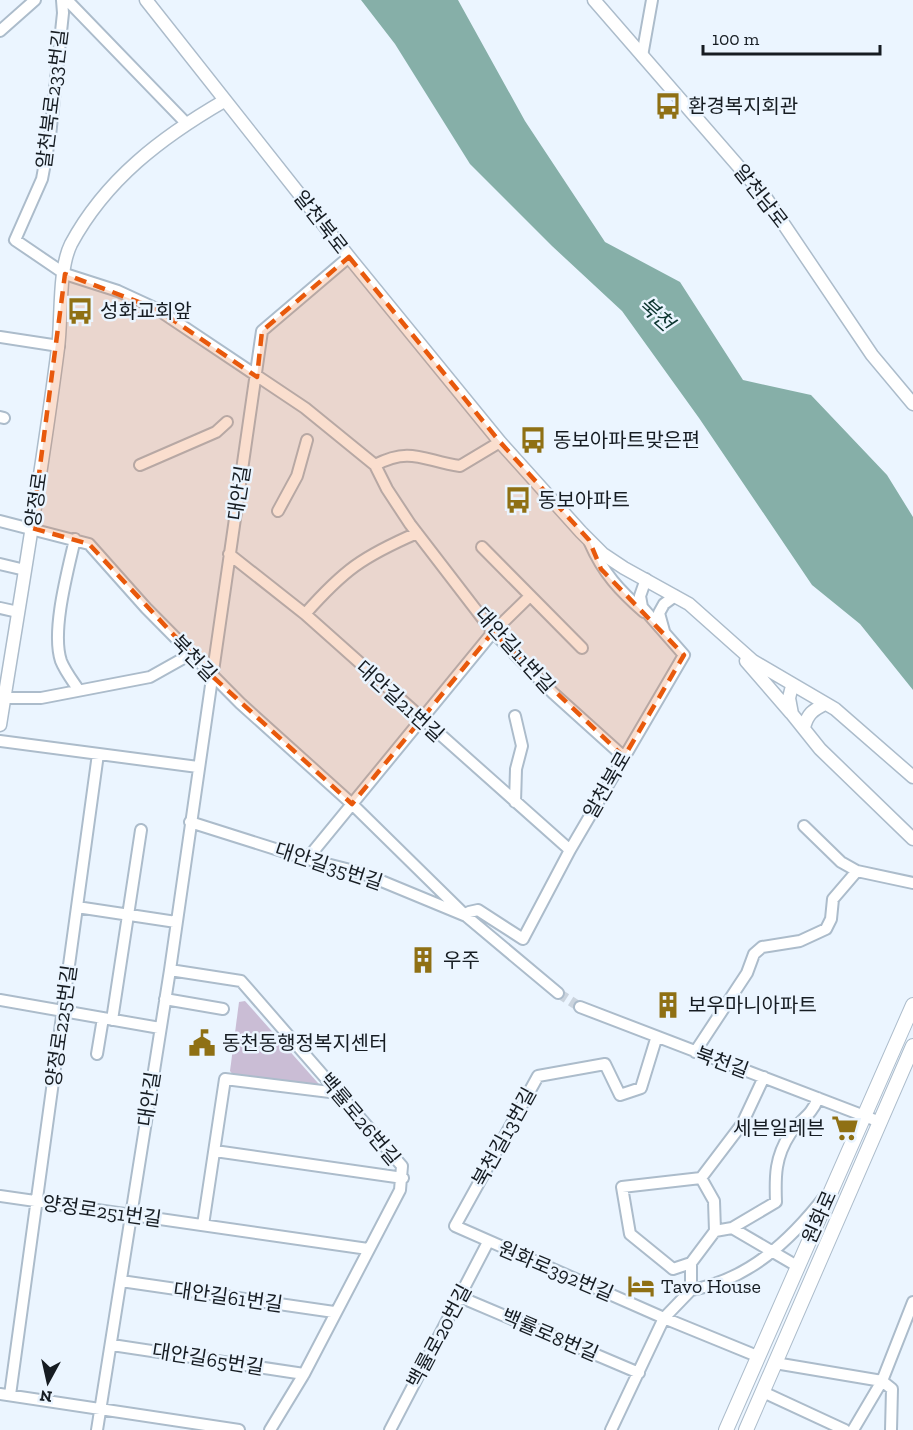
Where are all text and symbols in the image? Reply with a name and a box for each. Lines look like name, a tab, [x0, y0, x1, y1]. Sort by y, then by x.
scale bar	[703, 18, 880, 56]
street label: 알천북로233번길	[32, 28, 72, 170]
text: 100 m	[712, 28, 760, 50]
bus stop icon: 환경복지회관	[653, 91, 683, 121]
place label: 환경복지회관	[688, 94, 798, 118]
street label: 알천남로	[729, 160, 793, 232]
street label: 알천북로	[289, 186, 353, 258]
water label: 북천	[634, 291, 681, 338]
bus stop icon: 성화교회앞	[65, 296, 95, 326]
place label: 성화교회앞	[100, 299, 192, 323]
bus stop icon: 동보아파트맞은편	[518, 425, 548, 455]
place label: 동보아파트맞은편	[553, 428, 700, 452]
street label: 대안길	[223, 464, 255, 522]
street label: 양정로	[20, 471, 52, 529]
bus stop icon: 동보아파트	[503, 485, 533, 515]
place label: 동보아파트	[538, 488, 630, 512]
street label: 대안길11번길	[470, 602, 560, 698]
street label: 북천길	[166, 630, 222, 686]
street label: 대안길21번길	[351, 655, 449, 747]
street label: 알천북로	[578, 747, 636, 823]
street label: 대안길35번길	[272, 837, 386, 895]
building icon: 우주	[408, 945, 438, 975]
place label: 우주	[443, 948, 480, 972]
street label: 양정로225번길	[41, 964, 81, 1088]
building icon: 보우마니아파트	[653, 990, 683, 1020]
place label: 보우마니아파트	[688, 993, 817, 1017]
public building icon: 동천동행정복지센터	[187, 1028, 217, 1058]
place label: 동천동행정복지센터	[222, 1031, 388, 1055]
street label: 북천길	[692, 1041, 752, 1083]
street label: 백률로26번길	[315, 1068, 405, 1170]
street label: 대안길	[133, 1070, 165, 1128]
street label: 북천길13번길	[467, 1083, 541, 1191]
supermarket icon: 세븐일레븐	[830, 1113, 860, 1143]
place label: 세븐일레븐	[733, 1116, 825, 1140]
street label: 원화로	[797, 1187, 841, 1247]
street label: 양정로251번길	[41, 1191, 163, 1231]
street label: 원화로392번길	[495, 1236, 617, 1306]
hotel icon: Tavo House	[626, 1271, 656, 1301]
place label: Tavo House	[661, 1274, 761, 1298]
street label: 대안길61번길	[172, 1277, 284, 1317]
street label: 백률로20번길	[402, 1280, 476, 1392]
street label: 백률로8번길	[498, 1304, 602, 1366]
street label: 대안길65번길	[150, 1338, 266, 1380]
north arrow	[18, 1352, 78, 1412]
text: N	[39, 1386, 53, 1407]

